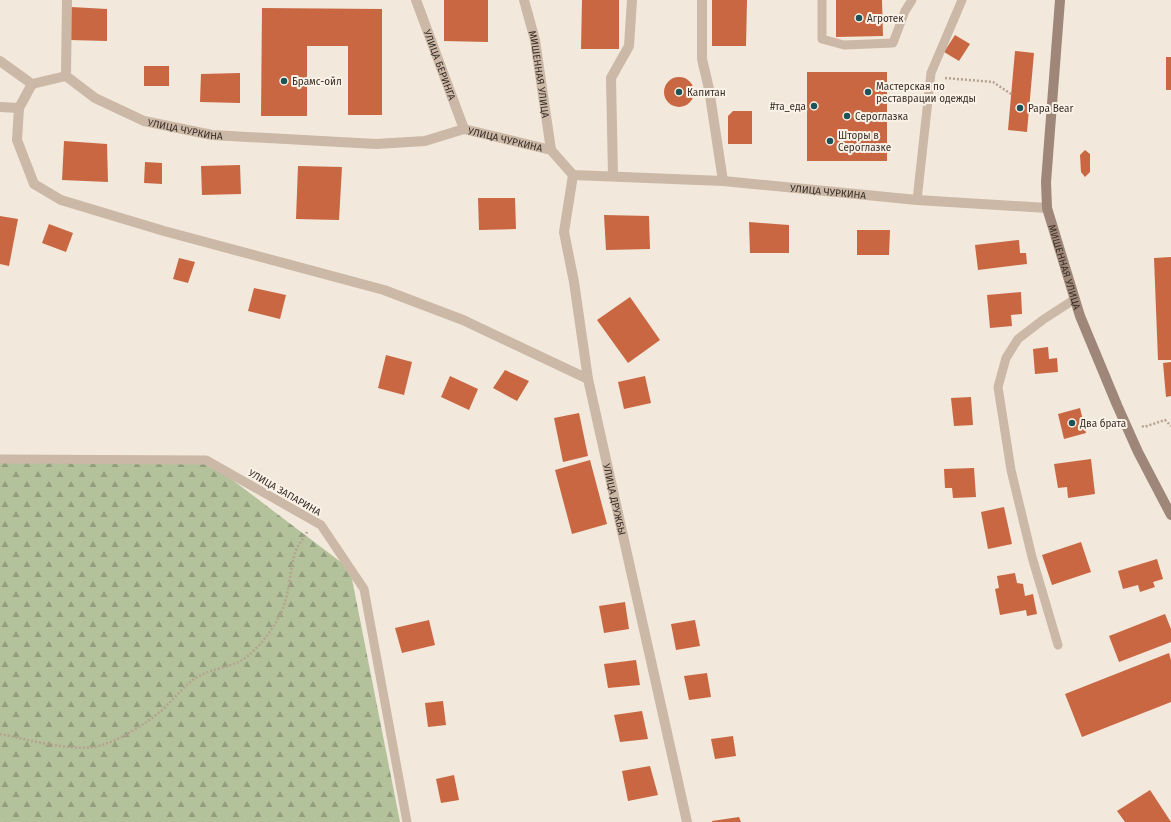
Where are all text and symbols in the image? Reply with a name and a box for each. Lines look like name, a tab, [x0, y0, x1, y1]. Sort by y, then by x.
marker: Агротек	[854, 13, 864, 23]
place label: Агротек	[867, 13, 904, 25]
street label: УЛИЦА БЕРИНГА	[421, 28, 458, 102]
street label: МИШЕННАЯ УЛИЦА	[526, 29, 551, 119]
marker: Брамс-ойл	[279, 76, 289, 86]
place label: Брамс-ойл	[292, 76, 342, 88]
place label: Мастерская по реставрации одежды	[876, 81, 976, 105]
marker: Капитан	[674, 87, 684, 97]
place label: Капитан	[687, 87, 726, 99]
marker: Мастерская по реставрации одежды	[863, 87, 873, 97]
place label: #та_еда	[770, 101, 806, 113]
marker: #та_еда	[809, 101, 819, 111]
marker: Papa Bear	[1015, 103, 1025, 113]
place label: Papa Bear	[1028, 103, 1074, 115]
marker: Сероглазка	[842, 111, 852, 121]
place label: Сероглазка	[855, 111, 908, 123]
street label: УЛИЦА ЧУРКИНА	[146, 117, 223, 143]
street label: УЛИЦА ЧУРКИНА	[467, 125, 544, 155]
place label: Шторы в Сероглазке	[838, 130, 891, 154]
marker: Шторы в Сероглазке	[825, 136, 835, 146]
street label: УЛИЦА ЧУРКИНА	[789, 183, 867, 202]
street label: МИШЕННАЯ УЛИЦА	[1045, 223, 1083, 311]
marker: Два брата	[1067, 418, 1077, 428]
place label: Два брата	[1079, 418, 1126, 430]
street label: УЛИЦА ДРУЖБЫ	[600, 463, 628, 536]
street label: УЛИЦА ЗАПАРИНА	[246, 467, 323, 519]

